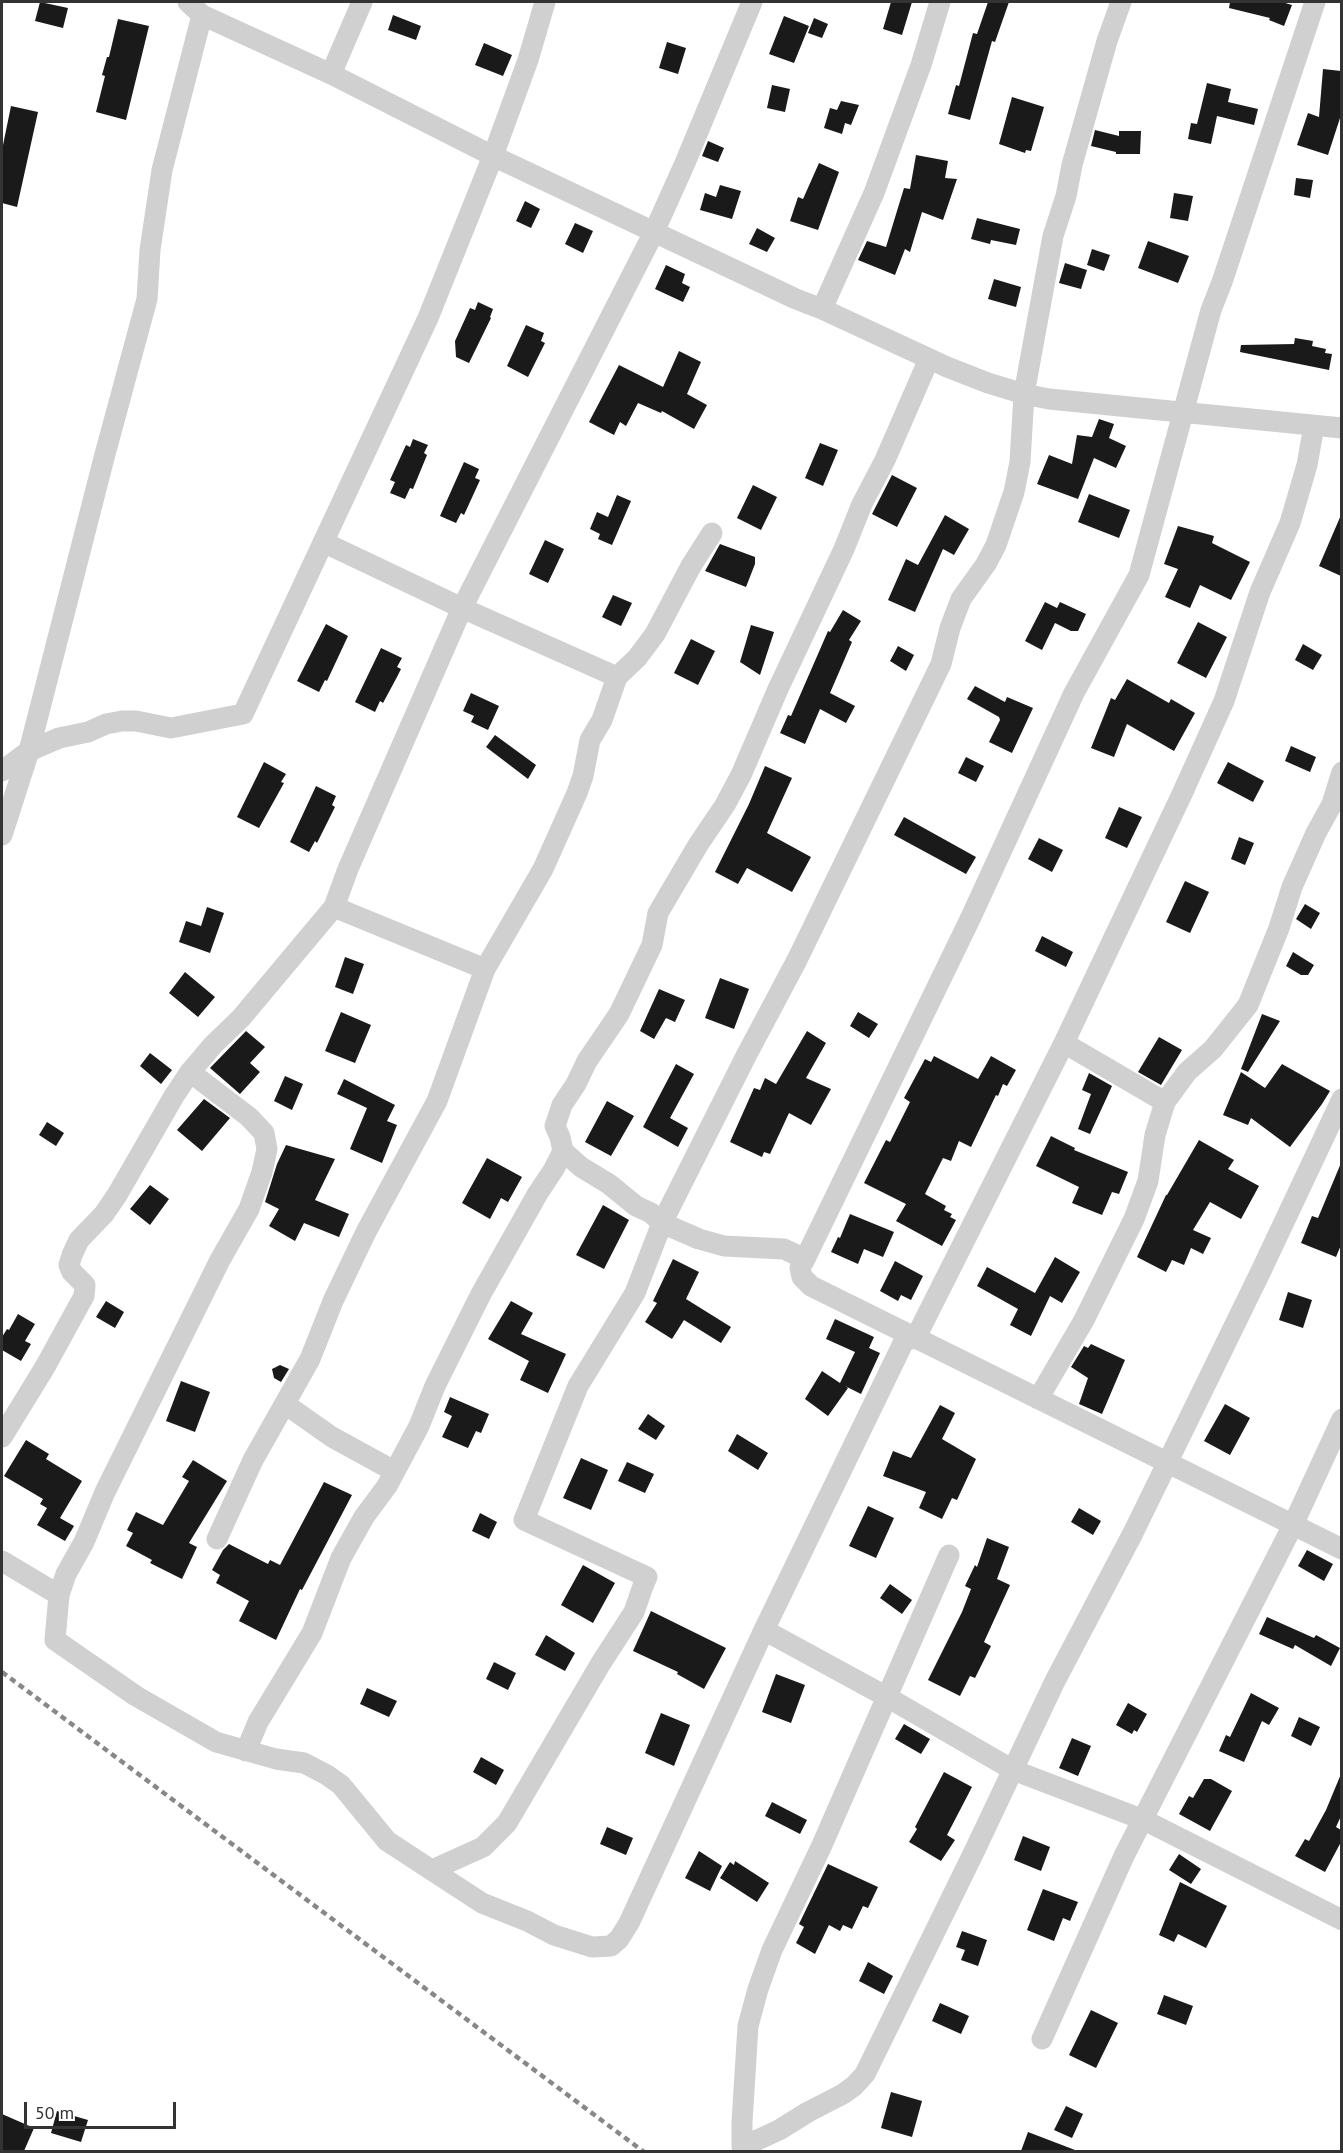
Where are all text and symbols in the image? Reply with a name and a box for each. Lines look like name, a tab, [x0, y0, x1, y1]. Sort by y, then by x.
scale bar	[27, 2090, 178, 2128]
text: 50 m	[35, 2101, 74, 2124]

